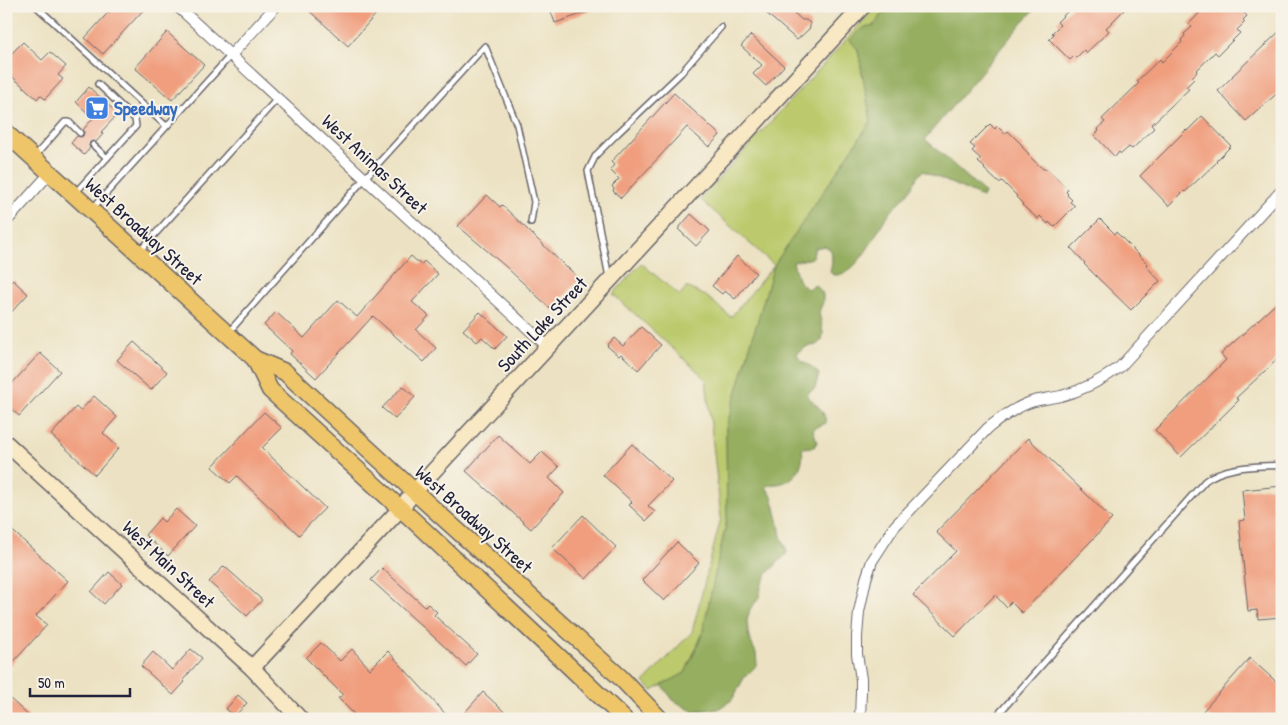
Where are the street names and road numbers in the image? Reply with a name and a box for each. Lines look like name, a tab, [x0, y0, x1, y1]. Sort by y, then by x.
street label: West Animas Street	[316, 108, 434, 220]
street label: West Broadway Street	[80, 171, 209, 291]
street label: South Lake Street	[491, 270, 593, 377]
street label: West Broadway Street	[410, 459, 539, 579]
street label: West Main Street	[117, 514, 221, 614]

